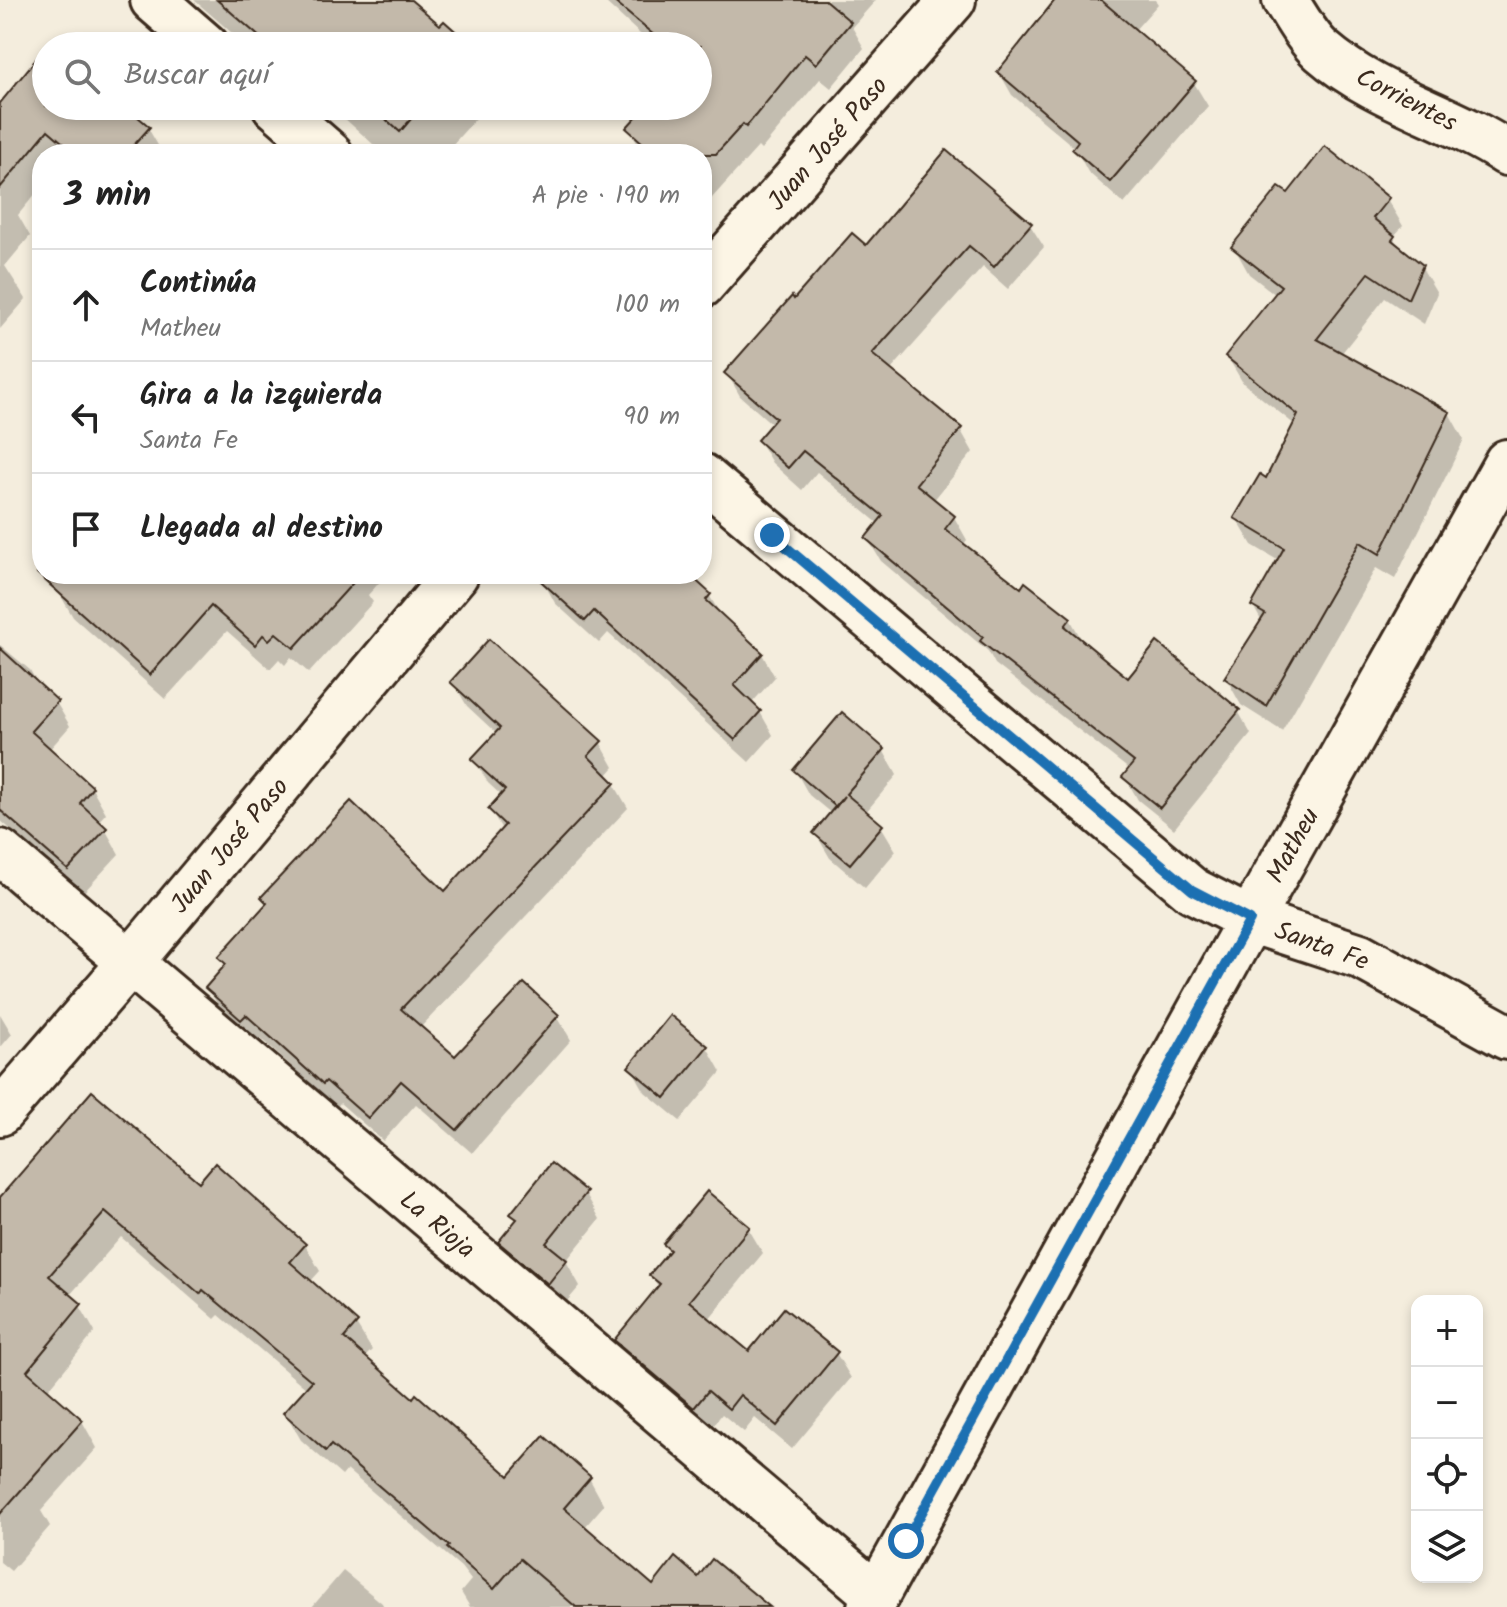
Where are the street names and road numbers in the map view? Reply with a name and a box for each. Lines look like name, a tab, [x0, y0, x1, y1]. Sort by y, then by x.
street label: Corrientes	[1348, 57, 1464, 144]
street label: Juan José Paso	[758, 67, 899, 221]
street label: Juan José Paso	[161, 769, 300, 924]
street label: Matheu	[1256, 800, 1332, 892]
street label: Santa Fe	[1268, 910, 1375, 983]
street label: La Rioja	[389, 1181, 484, 1270]

